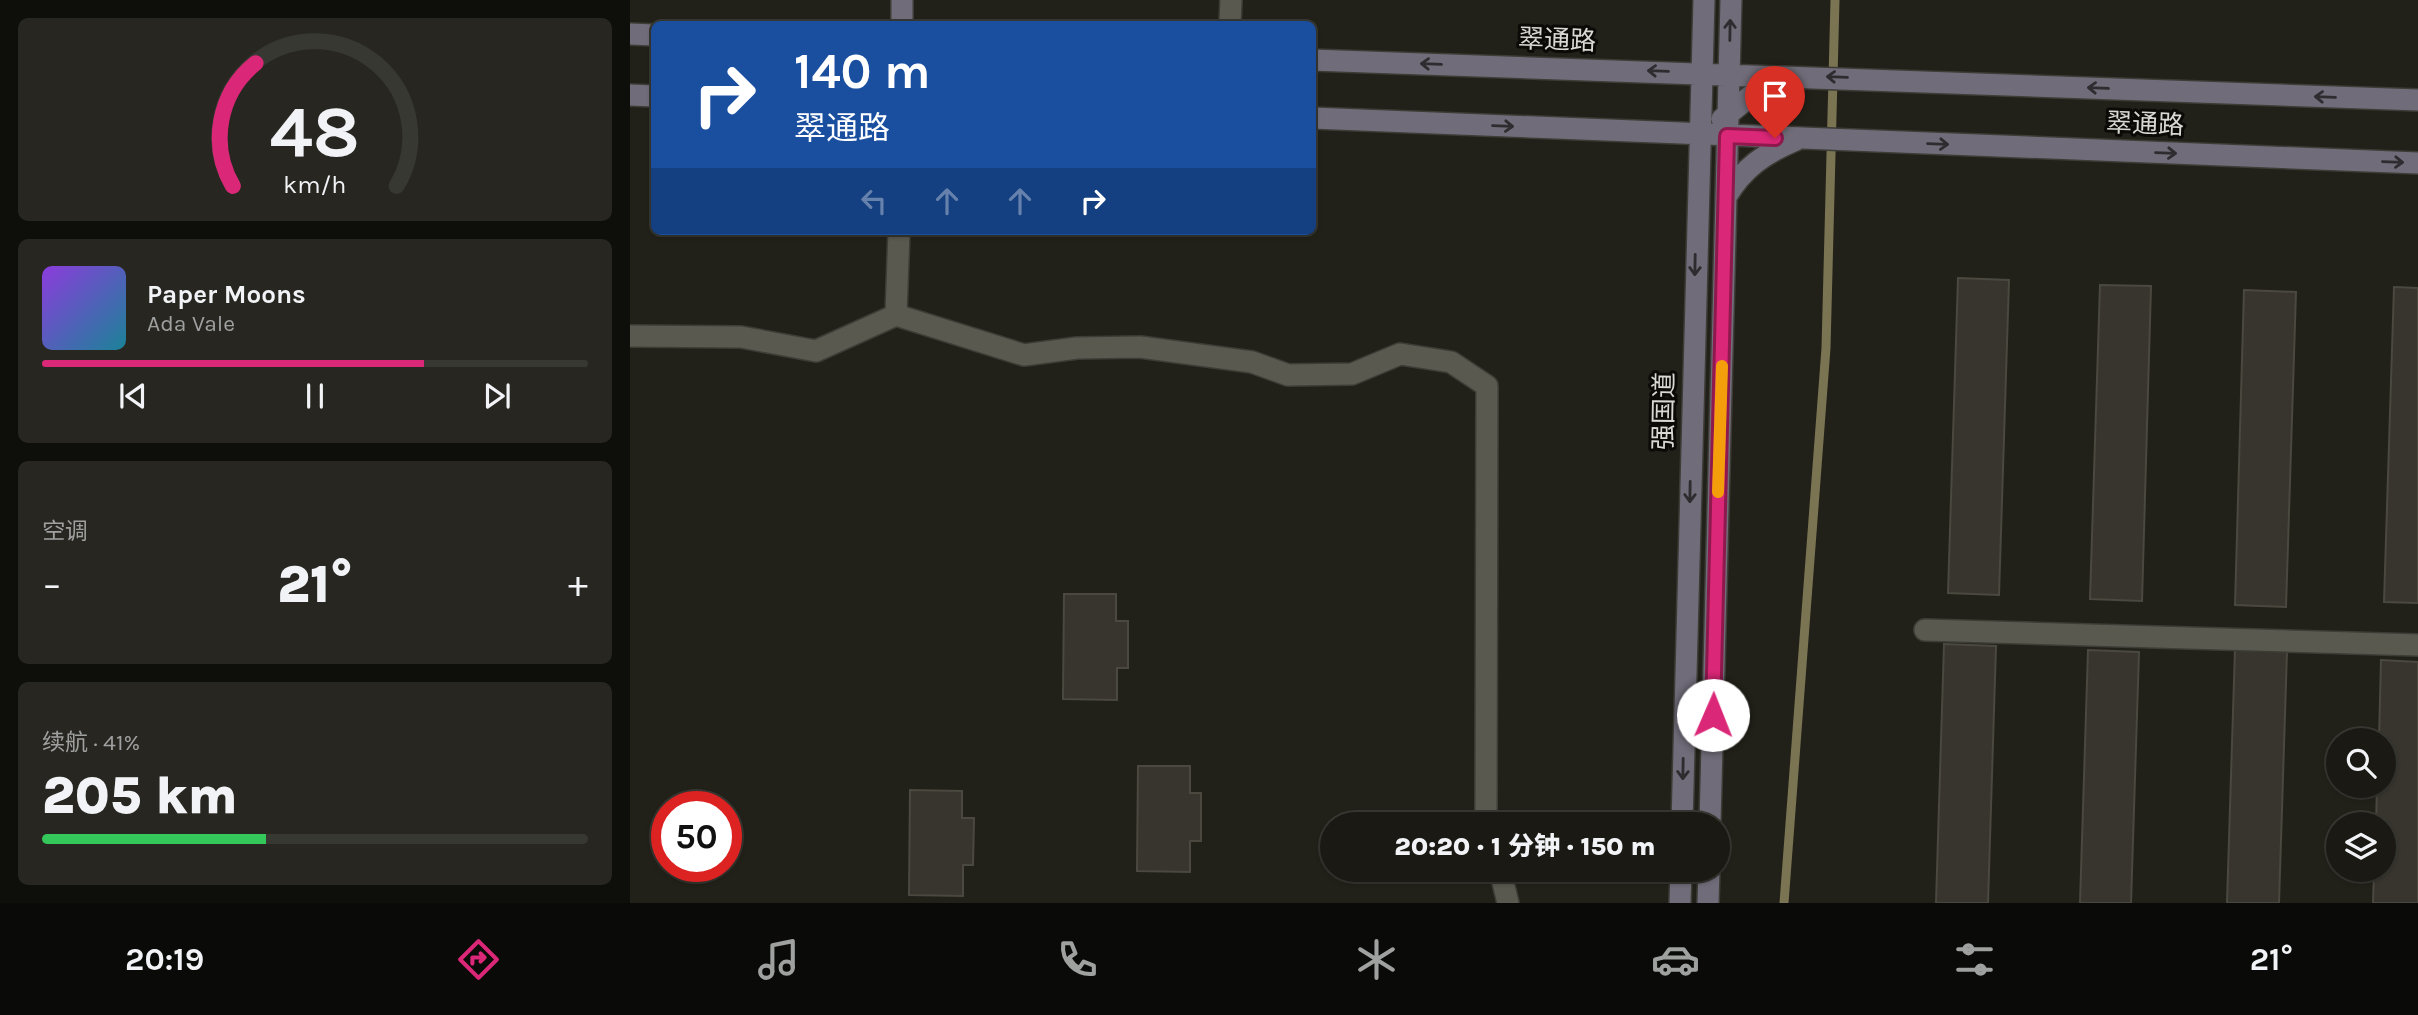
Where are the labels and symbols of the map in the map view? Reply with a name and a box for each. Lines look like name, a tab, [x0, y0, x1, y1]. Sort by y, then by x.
one-way arrow	[1723, 19, 1737, 42]
street label: 翠通路	[1517, 23, 1597, 57]
one-way arrow	[1420, 57, 1443, 70]
one-way arrow	[1647, 64, 1670, 77]
pin	[1745, 66, 1805, 138]
one-way arrow	[1825, 71, 1848, 84]
one-way arrow	[2087, 81, 2110, 94]
one-way arrow	[2314, 90, 2337, 103]
street label: 翠通路	[2105, 107, 2185, 141]
one-way arrow	[1491, 120, 1514, 133]
one-way arrow	[1927, 137, 1950, 150]
one-way arrow	[2154, 146, 2177, 159]
one-way arrow	[2381, 155, 2404, 168]
one-way arrow	[1688, 253, 1702, 276]
street label: 强国道	[1648, 372, 1680, 450]
one-way arrow	[1683, 481, 1696, 504]
position arrow	[1676, 678, 1750, 752]
one-way arrow	[1676, 757, 1690, 780]
speed limit sign: 50	[651, 791, 742, 882]

